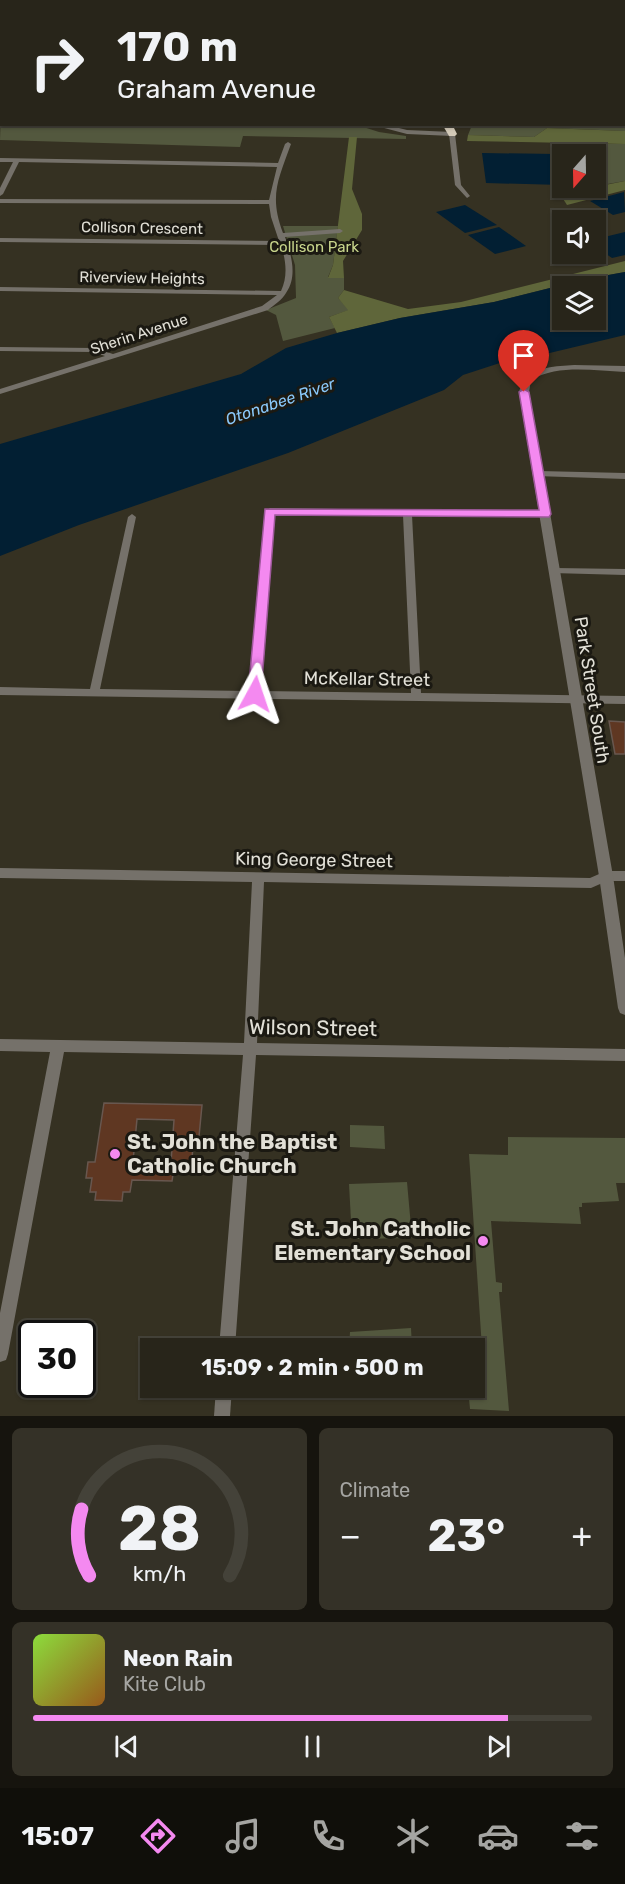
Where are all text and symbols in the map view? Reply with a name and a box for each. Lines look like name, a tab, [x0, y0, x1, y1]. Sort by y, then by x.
text: 170 m	[117, 22, 238, 72]
icon: right	[18, 24, 96, 102]
text: Graham Avenue	[117, 73, 316, 105]
north arrow	[552, 144, 606, 198]
map controls	[552, 144, 606, 330]
button: sound	[552, 210, 606, 264]
street label: Collison Crescent	[81, 218, 203, 238]
park label: Collison Park	[269, 238, 359, 256]
street label: Riverview Heights	[79, 268, 205, 288]
button: layers	[552, 276, 606, 330]
street label: Sherin Avenue	[88, 310, 190, 358]
pin	[498, 330, 549, 392]
icon: arrive	[507, 339, 540, 372]
water label: Otonabee River	[223, 374, 338, 429]
street label: Park Street South	[570, 615, 614, 765]
position arrow	[223, 662, 287, 726]
street label: McKellar Street	[304, 667, 430, 691]
street label: King George Street	[235, 848, 393, 872]
street label: Wilson Street	[249, 1014, 377, 1041]
place label: St. John the Baptist Catholic Church	[127, 1129, 337, 1178]
marker: St. John the Baptist Catholic Church	[108, 1147, 122, 1161]
place label: St. John Catholic Elementary School	[274, 1216, 471, 1265]
marker: St. John Catholic Elementary School	[476, 1234, 490, 1248]
speed limit sign: 30	[18, 1320, 96, 1398]
text: 15:09 · 2 min · 500 m	[201, 1354, 424, 1381]
text: Climate	[340, 1478, 410, 1502]
text: 28	[118, 1492, 201, 1566]
text: 23°	[427, 1509, 505, 1562]
text: −	[340, 1516, 361, 1555]
text: +	[571, 1516, 592, 1555]
text: km/h	[132, 1561, 186, 1586]
text: Neon Rain	[123, 1645, 233, 1672]
text: Kite Club	[123, 1672, 206, 1696]
icon: previous	[110, 1730, 143, 1763]
icon: pause	[296, 1730, 329, 1763]
icon: next	[482, 1730, 515, 1763]
icon: directions	[137, 1815, 179, 1857]
icon: music	[222, 1815, 264, 1857]
icon: phone	[307, 1815, 349, 1857]
icon: climate	[392, 1815, 434, 1857]
icon: car	[477, 1815, 519, 1857]
icon: filters	[561, 1815, 603, 1857]
text: 15:07	[21, 1820, 94, 1852]

